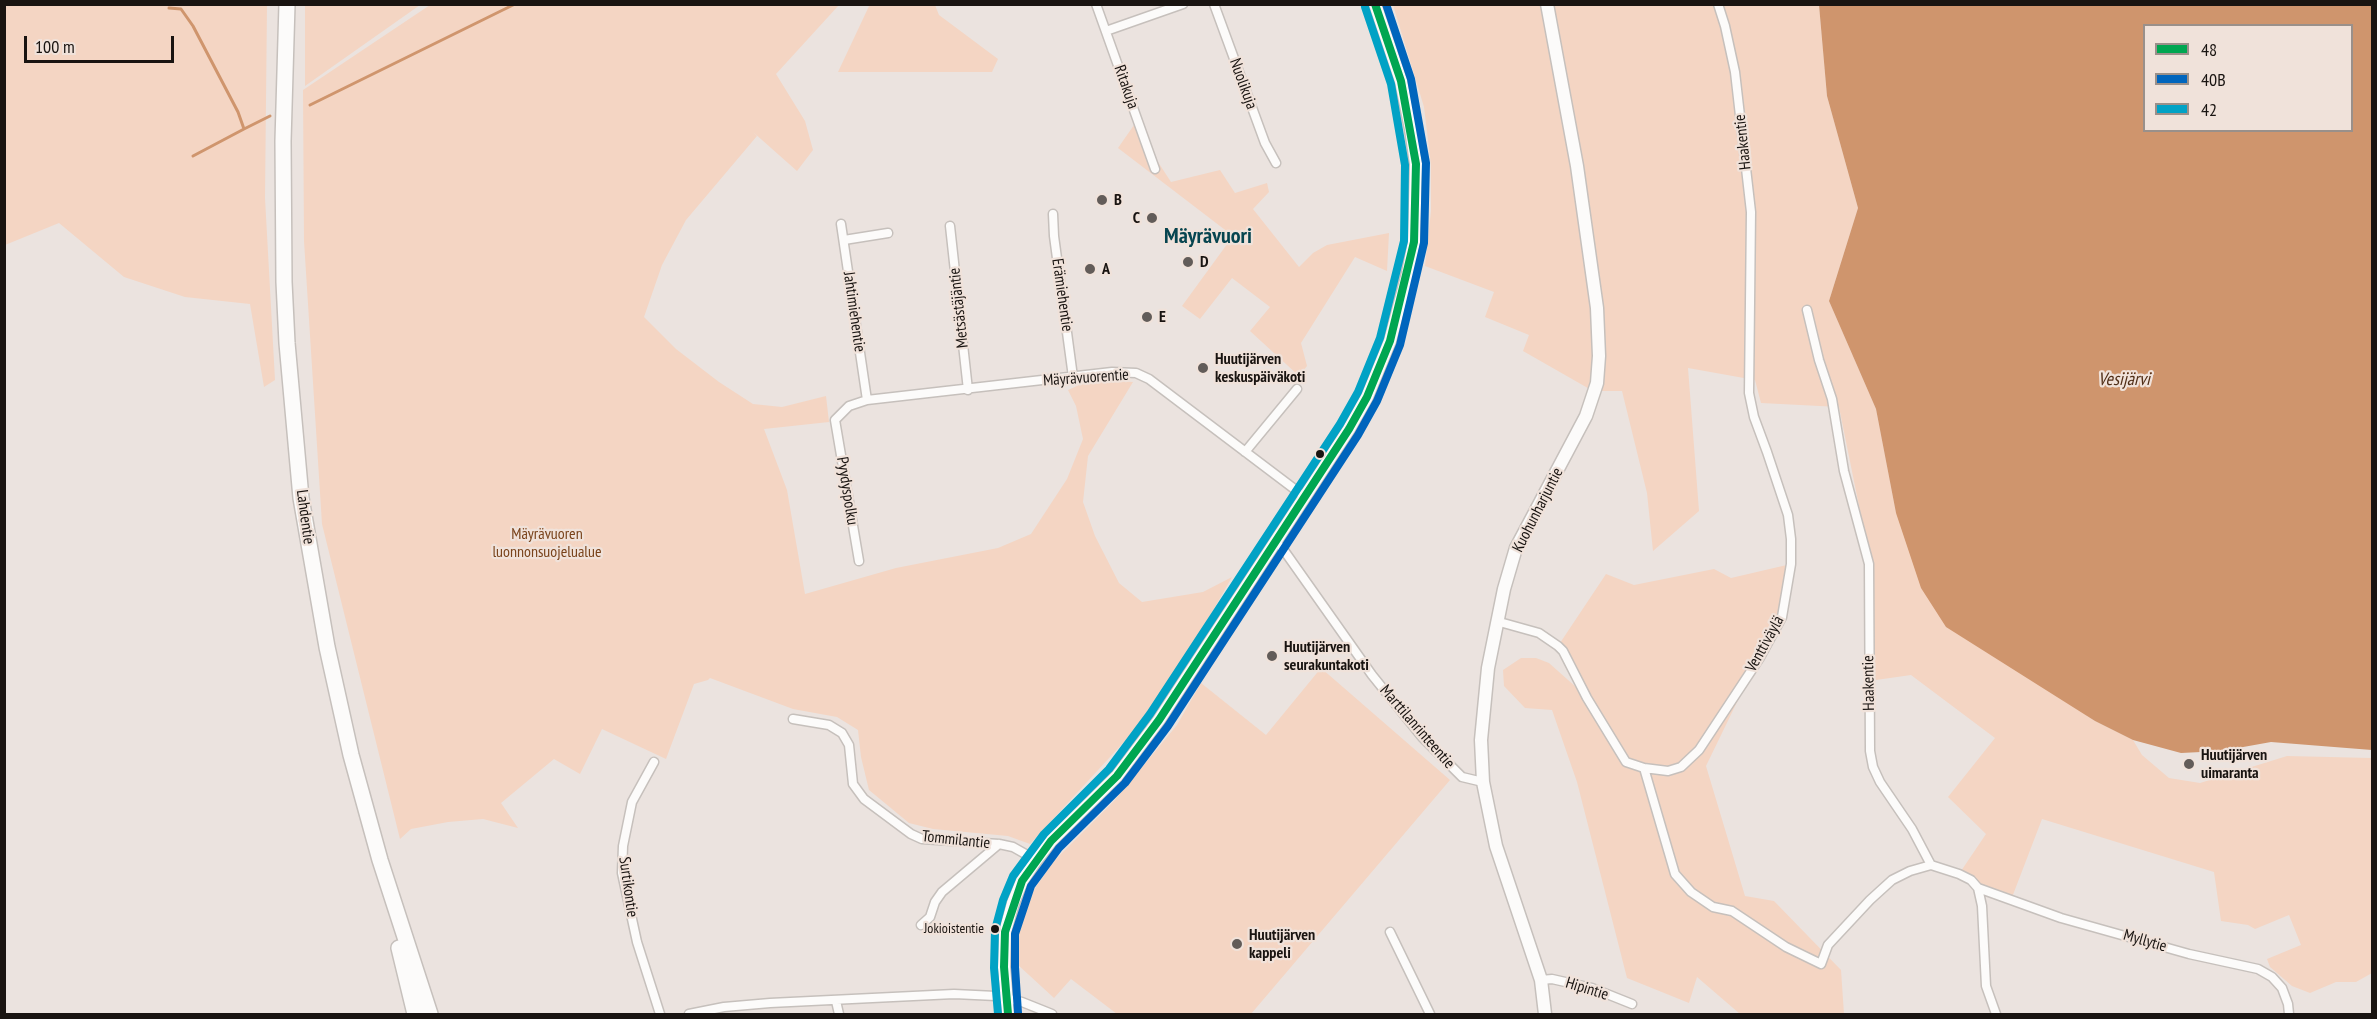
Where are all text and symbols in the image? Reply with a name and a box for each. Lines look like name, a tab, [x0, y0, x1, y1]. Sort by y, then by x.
scale bar	[27, 24, 177, 62]
legend	[2143, 24, 2353, 132]
text: 100 m	[35, 35, 75, 58]
text: 48	[2201, 38, 2217, 61]
street label: Nuolikuja	[1225, 56, 1261, 112]
street label: Ritakuja	[1110, 63, 1142, 111]
text: 40B	[2201, 68, 2226, 91]
text: 42	[2201, 98, 2217, 121]
street label: Haakentie	[1731, 113, 1755, 171]
place label: B	[1114, 190, 1122, 210]
marker: B	[1095, 193, 1109, 207]
place label: C	[1133, 208, 1140, 228]
marker: C	[1145, 211, 1159, 225]
district label: Mäyrävuori	[1164, 224, 1252, 250]
place label: D	[1200, 252, 1209, 272]
marker: D	[1181, 255, 1195, 269]
street label: Erämiehentie	[1047, 257, 1077, 333]
place label: A	[1102, 259, 1110, 279]
marker: A	[1083, 262, 1097, 276]
street label: Metsästäjäntie	[945, 267, 973, 349]
street label: Jahtimiehentie	[839, 271, 869, 353]
place label: E	[1159, 307, 1166, 327]
marker: E	[1140, 310, 1154, 324]
place label: Huutijärven keskuspäiväkoti	[1215, 349, 1305, 387]
marker: Huutijärven keskuspäiväkoti	[1196, 361, 1210, 375]
street label: Mäyrävuorentie	[1042, 365, 1130, 391]
water label: Vesijärvi	[2098, 369, 2150, 391]
unlabelled marker	[1314, 448, 1326, 460]
street label: Pyydyspolku	[832, 456, 862, 526]
street label: Kuohunharjuntie	[1509, 465, 1567, 555]
street label: Lahdentie	[292, 488, 318, 546]
park label: Mäyrävuoren luonnonsuojelualue	[492, 524, 602, 562]
street label: Venttiväylä	[1742, 613, 1788, 675]
place label: Huutijärven seurakuntakoti	[1284, 637, 1369, 675]
marker: Huutijärven seurakuntakoti	[1265, 649, 1279, 663]
street label: Haakentie	[1859, 655, 1879, 711]
street label: Marttilanrinteentie	[1375, 681, 1459, 773]
place label: Huutijärven uimaranta	[2201, 745, 2267, 783]
marker: Huutijärven uimaranta	[2182, 757, 2196, 771]
street label: Tommilantie	[921, 827, 991, 853]
street label: Surtikontie	[614, 856, 642, 918]
place label: Jokioistentie	[924, 921, 984, 937]
marker: Jokioistentie	[989, 923, 1001, 935]
place label: Huutijärven kappeli	[1249, 925, 1315, 963]
street label: Myllytie	[2121, 926, 2169, 956]
marker: Huutijärven kappeli	[1230, 937, 1244, 951]
street label: Hipintie	[1563, 973, 1611, 1005]

